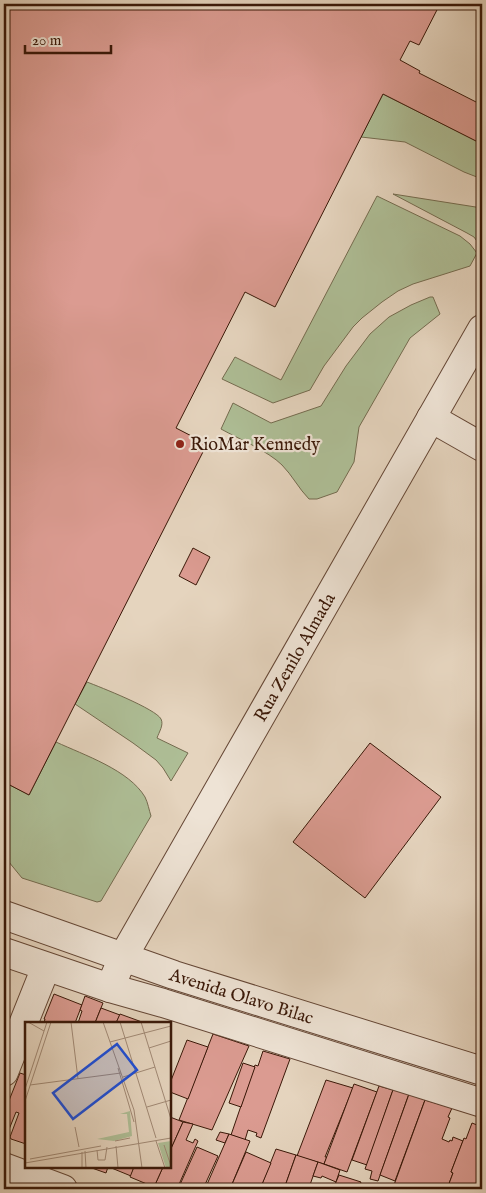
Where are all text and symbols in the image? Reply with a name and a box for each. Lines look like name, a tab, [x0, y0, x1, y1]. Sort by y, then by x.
scale bar	[25, 22, 111, 54]
text: 20 m	[32, 31, 62, 50]
place label: RioMar Kennedy	[190, 434, 320, 457]
marker: RioMar Kennedy	[174, 438, 186, 450]
street label: Rua Zenilo Almada	[250, 589, 342, 726]
street label: Avenida Olavo Bilac	[165, 964, 316, 1031]
inset map	[25, 1022, 171, 1168]

